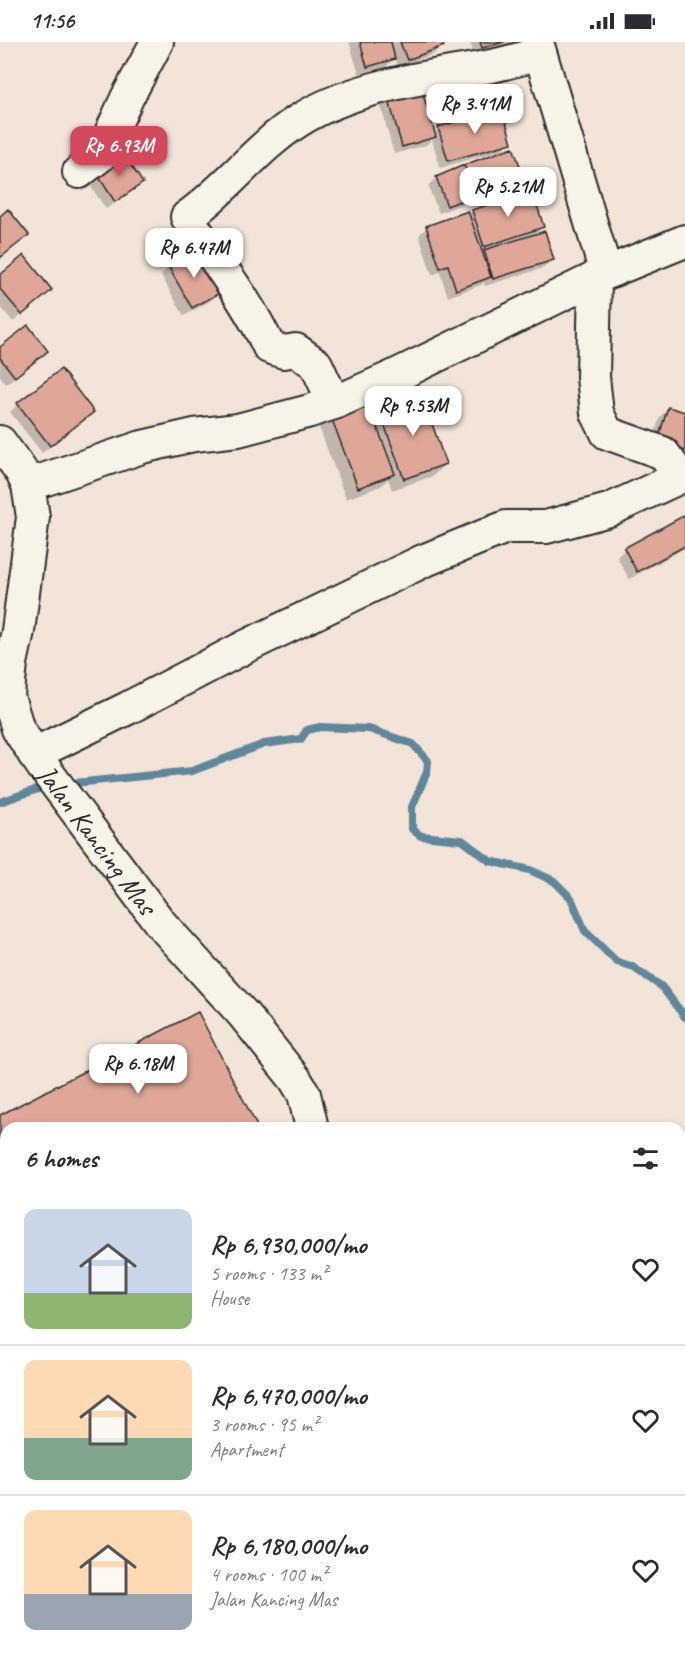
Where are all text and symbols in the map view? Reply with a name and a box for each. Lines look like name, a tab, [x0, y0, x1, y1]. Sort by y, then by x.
text: 11:56	[30, 7, 74, 35]
pin: Rp 3.41M	[413, 84, 537, 135]
text: Rp 3.41M	[440, 91, 510, 116]
pin: Rp 6.93M	[57, 126, 181, 177]
text: Rp 6.93M	[84, 133, 154, 158]
pin: Rp 5.21M	[446, 167, 570, 218]
text: Rp 5.21M	[474, 174, 542, 199]
pin: Rp 6.47M	[132, 228, 256, 279]
text: Rp 6.47M	[159, 235, 229, 260]
pin: Rp 9.53M	[351, 386, 475, 437]
text: Rp 9.53M	[379, 393, 447, 418]
street label: Jalan Kancing Mas	[28, 756, 166, 923]
pin: Rp 6.18M	[76, 1044, 200, 1095]
text: Rp 6.18M	[103, 1051, 173, 1076]
text: 6 homes	[24, 1142, 98, 1175]
icon: filters	[629, 1142, 662, 1175]
text: Rp 6,930,000/mo	[210, 1228, 367, 1261]
icon: home	[72, 1233, 144, 1305]
icon: heart	[629, 1253, 662, 1286]
text: 5 rooms · 133 m²	[210, 1261, 327, 1286]
text: House	[210, 1286, 249, 1311]
text: Rp 6,470,000/mo	[210, 1379, 367, 1412]
icon: home	[72, 1384, 144, 1456]
icon: heart	[629, 1404, 662, 1437]
text: 3 rooms · 95 m²	[210, 1412, 318, 1437]
text: Apartment	[210, 1437, 283, 1462]
text: Rp 6,180,000/mo	[210, 1529, 367, 1562]
icon: home	[72, 1534, 144, 1606]
icon: heart	[629, 1554, 662, 1587]
text: 4 rooms · 100 m²	[210, 1562, 327, 1587]
text: Jalan Kancing Mas	[210, 1587, 337, 1612]

